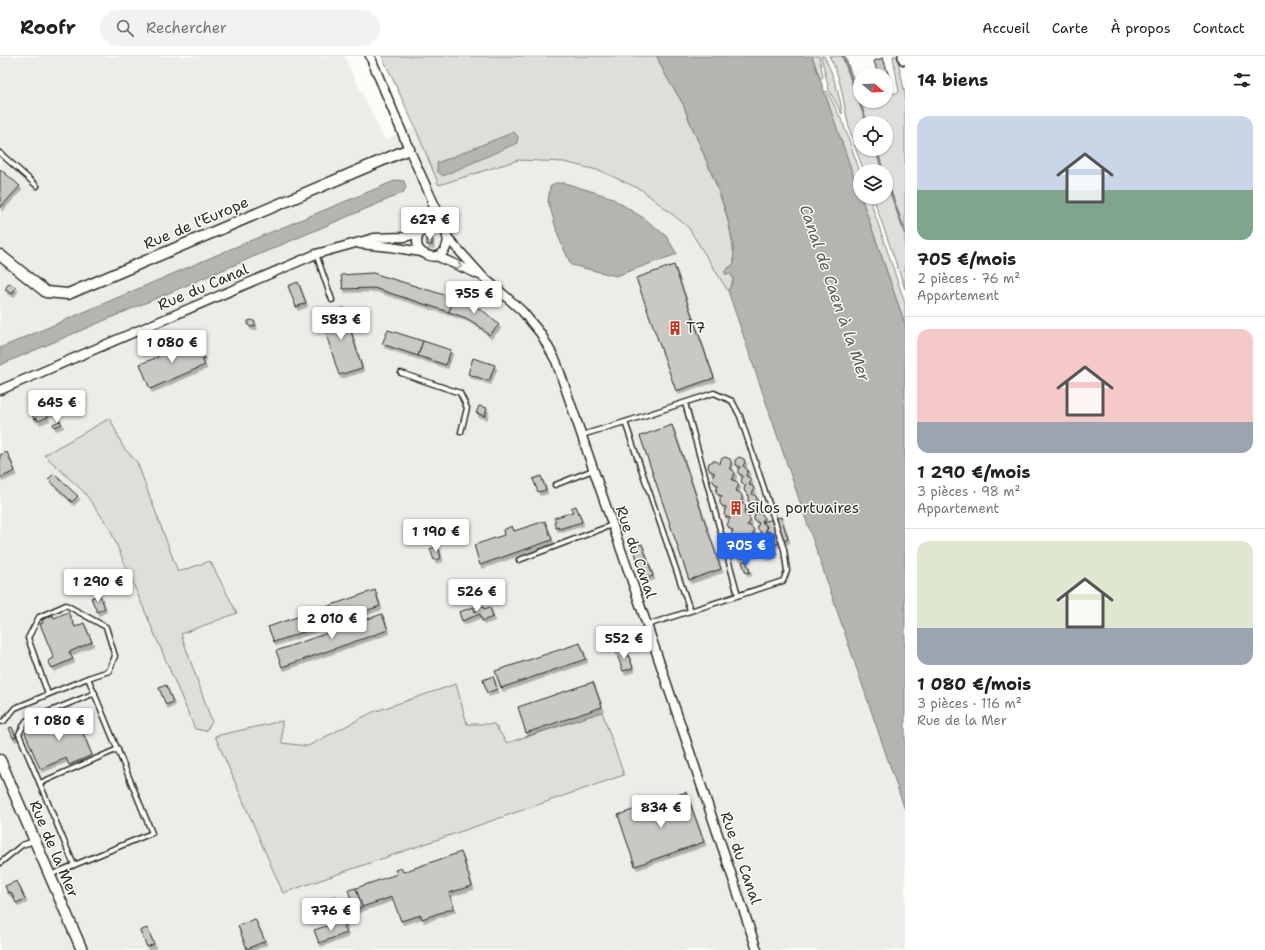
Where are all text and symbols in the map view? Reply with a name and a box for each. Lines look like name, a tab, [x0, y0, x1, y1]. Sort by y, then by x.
search box	[100, 10, 380, 46]
text: Roofr	[20, 15, 76, 40]
icon: search	[114, 17, 136, 39]
text: Rechercher	[146, 18, 227, 38]
text: Accueil	[982, 19, 1030, 37]
text: Carte	[1052, 19, 1088, 37]
text: À propos	[1110, 19, 1171, 37]
text: Contact	[1193, 19, 1245, 37]
north arrow	[853, 68, 893, 108]
map controls	[853, 68, 893, 204]
text: 14 biens	[917, 69, 988, 91]
icon: filters	[1231, 69, 1253, 91]
button: locate	[853, 116, 893, 156]
icon: home	[1049, 142, 1121, 214]
button: layers	[853, 164, 893, 204]
street label: Rue de l'Europe	[141, 192, 251, 254]
water label: Canal de Caen à la Mer	[795, 202, 875, 385]
pin: 627 €	[402, 207, 458, 241]
text: 627 €	[410, 211, 450, 228]
text: 705 €/mois	[917, 248, 1016, 270]
street label: Rue du Canal	[155, 259, 252, 315]
one-way arrow	[455, 262, 462, 270]
text: 2 pièces · 76 m²	[917, 270, 1020, 287]
pin: 755 €	[446, 281, 502, 315]
text: 755 €	[455, 285, 493, 302]
text: Appartement	[917, 287, 999, 304]
pin: 583 €	[313, 307, 369, 341]
text: 583 €	[321, 311, 361, 328]
place label: T7	[686, 318, 705, 338]
building icon: T7	[667, 320, 683, 336]
pin: 1 080 €	[135, 330, 209, 364]
text: 1 080 €	[146, 334, 198, 351]
icon: home	[1049, 355, 1121, 427]
pin: 645 €	[29, 390, 85, 424]
text: 645 €	[37, 394, 77, 411]
text: 1 290 €/mois	[917, 461, 1030, 483]
text: 3 pièces · 98 m²	[917, 483, 1021, 500]
place label: Silos portuaires	[747, 498, 859, 518]
building icon: Silos portuaires	[728, 500, 744, 516]
text: Appartement	[917, 500, 999, 517]
street label: Rue du Canal	[611, 503, 661, 601]
pin: 1 190 €	[399, 519, 473, 553]
text: 1 190 €	[412, 523, 460, 540]
pin: 705 €	[718, 533, 774, 567]
text: 705 €	[726, 537, 766, 554]
icon: home	[1049, 567, 1121, 639]
pin: 1 290 €	[61, 569, 135, 603]
text: 1 290 €	[73, 573, 123, 590]
pin: 526 €	[449, 579, 505, 613]
text: 526 €	[457, 583, 497, 600]
pin: 2 010 €	[295, 606, 369, 640]
text: 2 010 €	[307, 610, 357, 627]
pin: 552 €	[596, 626, 652, 660]
text: 552 €	[605, 630, 643, 647]
text: 1 080 €/mois	[917, 673, 1031, 695]
text: 3 pièces · 116 m²	[917, 695, 1022, 712]
pin: 1 080 €	[22, 708, 96, 742]
text: 1 080 €	[33, 712, 85, 729]
text: Rue de la Mer	[917, 712, 1007, 729]
pin: 834 €	[633, 795, 689, 829]
street label: Rue de la Mer	[25, 797, 83, 901]
text: 834 €	[641, 799, 681, 816]
street label: Rue du Canal	[716, 809, 766, 907]
pin: 776 €	[303, 898, 359, 932]
text: 776 €	[311, 902, 351, 919]

